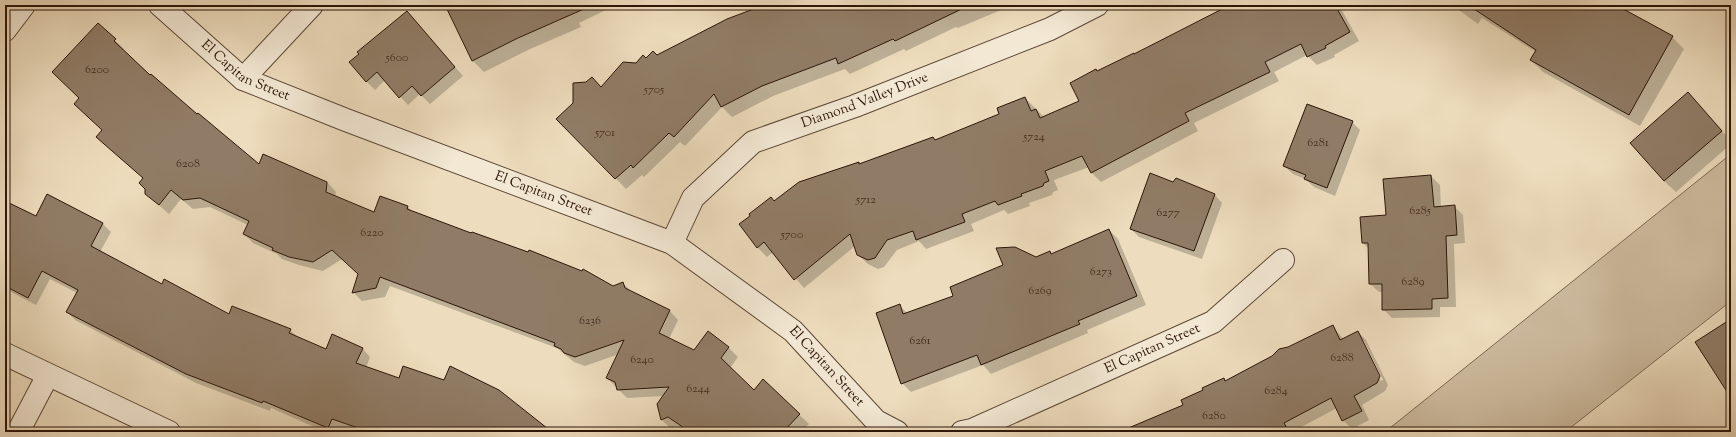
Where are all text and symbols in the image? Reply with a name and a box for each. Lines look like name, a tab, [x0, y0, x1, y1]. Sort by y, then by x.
street label: El Capitan Street	[196, 36, 293, 107]
house number: 5600	[385, 49, 408, 67]
house number: 6200	[85, 61, 109, 79]
street label: Diamond Valley Drive	[799, 68, 931, 134]
house number: 5705	[643, 81, 664, 99]
house number: 5701	[594, 124, 615, 142]
house number: 5724	[1022, 128, 1045, 146]
house number: 6281	[1307, 134, 1329, 152]
house number: 6208	[176, 155, 200, 173]
street label: El Capitan Street	[492, 167, 595, 222]
house number: 5712	[855, 191, 876, 209]
house number: 6285	[1409, 202, 1431, 220]
house number: 6277	[1156, 204, 1180, 222]
house number: 6220	[360, 224, 384, 242]
house number: 5700	[780, 226, 803, 244]
house number: 6273	[1090, 263, 1112, 281]
house number: 6289	[1401, 273, 1425, 291]
house number: 6269	[1028, 282, 1052, 300]
house number: 6236	[579, 312, 601, 330]
street label: El Capitan Street	[1101, 319, 1204, 379]
street label: El Capitan Street	[784, 322, 869, 412]
house number: 6261	[909, 332, 931, 350]
house number: 6288	[1330, 349, 1354, 367]
house number: 6240	[630, 351, 654, 369]
house number: 6244	[686, 380, 710, 398]
house number: 6284	[1264, 382, 1288, 400]
house number: 6280	[1202, 407, 1226, 425]

